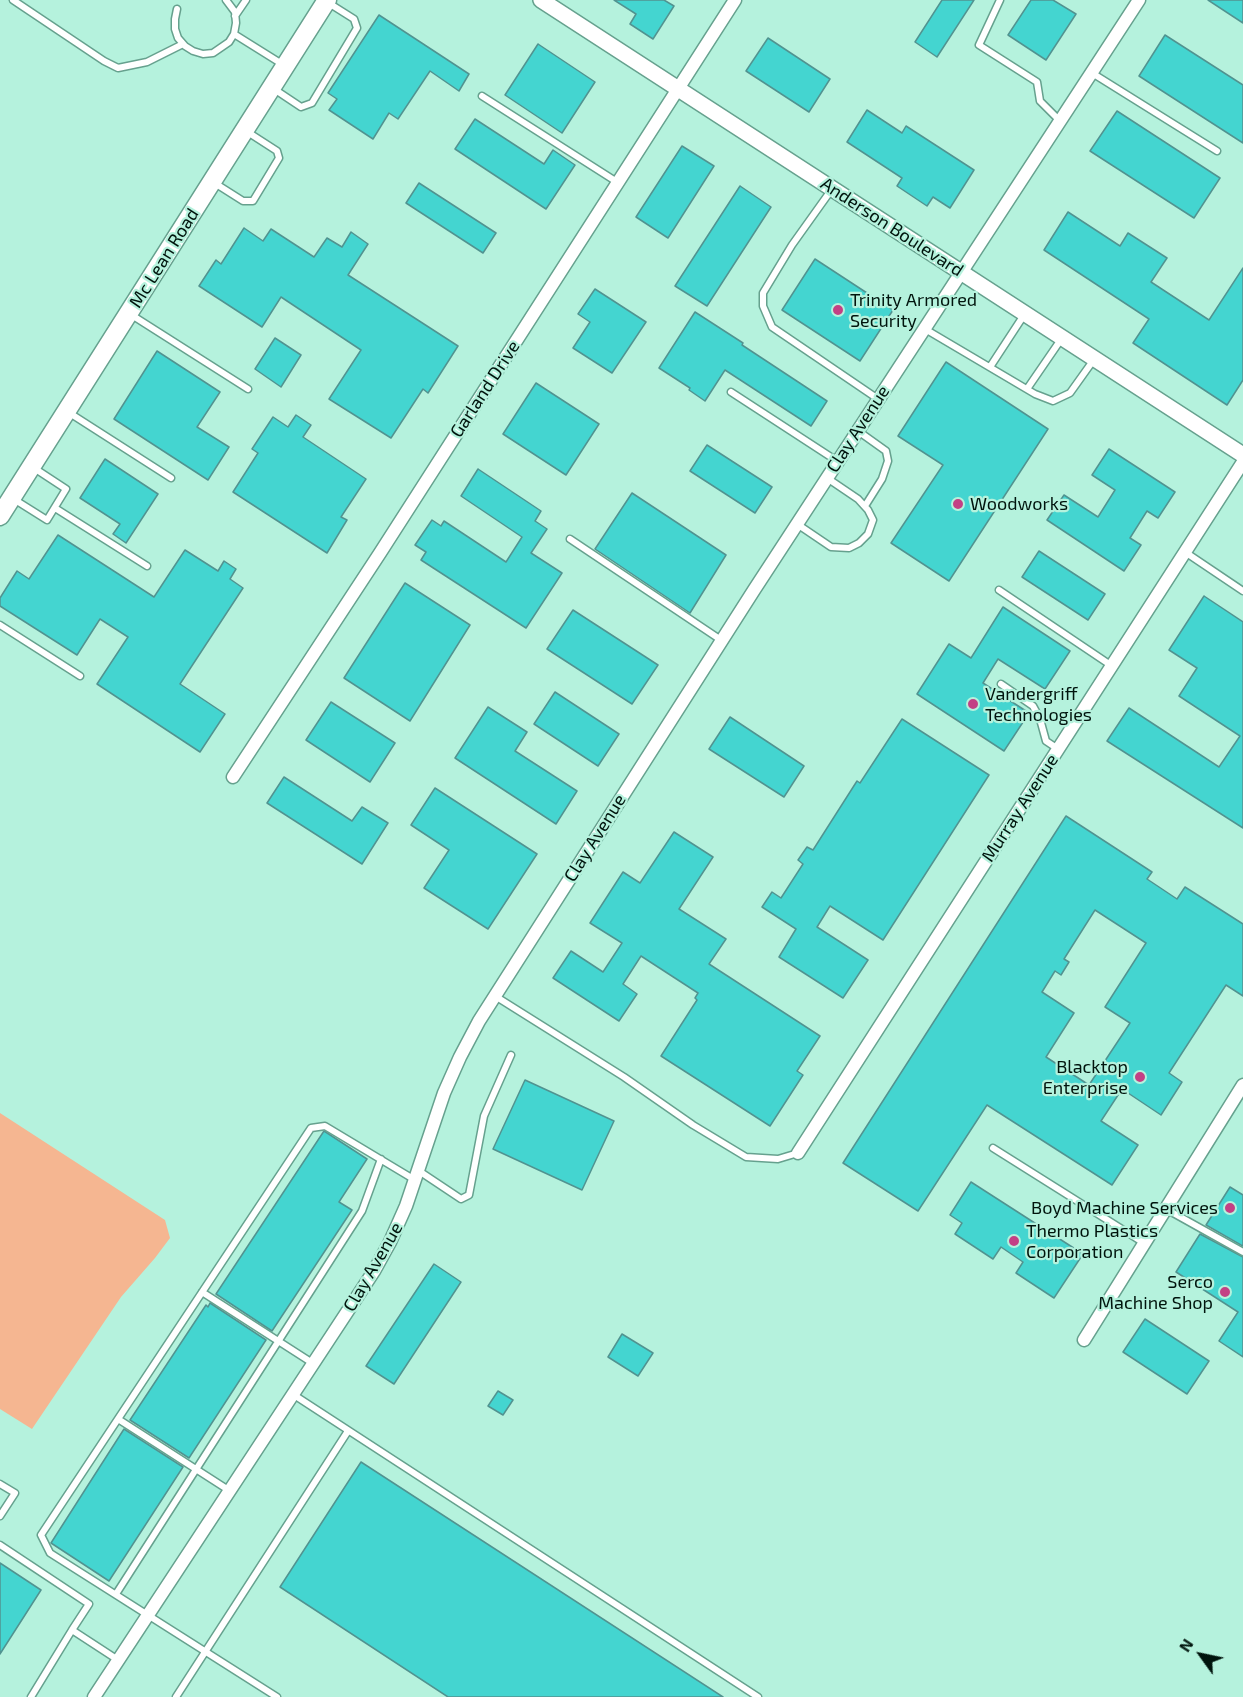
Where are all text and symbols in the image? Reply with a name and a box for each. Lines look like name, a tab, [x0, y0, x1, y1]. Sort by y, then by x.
street label: Anderson Boulevard	[817, 173, 967, 281]
street label: Mc Lean Road	[125, 204, 203, 312]
place label: Trinity Armored Security	[850, 289, 977, 332]
marker: Trinity Armored Security	[831, 303, 845, 317]
street label: Garland Drive	[446, 337, 524, 441]
street label: Clay Avenue	[822, 381, 894, 477]
place label: Woodworks	[970, 493, 1068, 515]
marker: Woodworks	[951, 497, 965, 511]
place label: Vandergriff Technologies	[985, 683, 1092, 726]
marker: Vandergriff Technologies	[966, 697, 980, 711]
street label: Murray Avenue	[977, 750, 1063, 866]
street label: Clay Avenue	[560, 790, 630, 886]
place label: Blacktop Enterprise	[1043, 1056, 1128, 1098]
marker: Blacktop Enterprise	[1133, 1070, 1147, 1084]
place label: Boyd Machine Services	[1031, 1197, 1218, 1219]
marker: Boyd Machine Services	[1223, 1201, 1237, 1215]
street label: Clay Avenue	[339, 1219, 407, 1315]
place label: Thermo Plastics Corporation	[1026, 1220, 1158, 1262]
marker: Thermo Plastics Corporation	[1007, 1234, 1021, 1248]
place label: Serco Machine Shop	[1098, 1271, 1213, 1314]
marker: Serco Machine Shop	[1218, 1285, 1232, 1299]
north arrow	[1171, 1625, 1231, 1685]
text: N	[1174, 1635, 1197, 1655]

